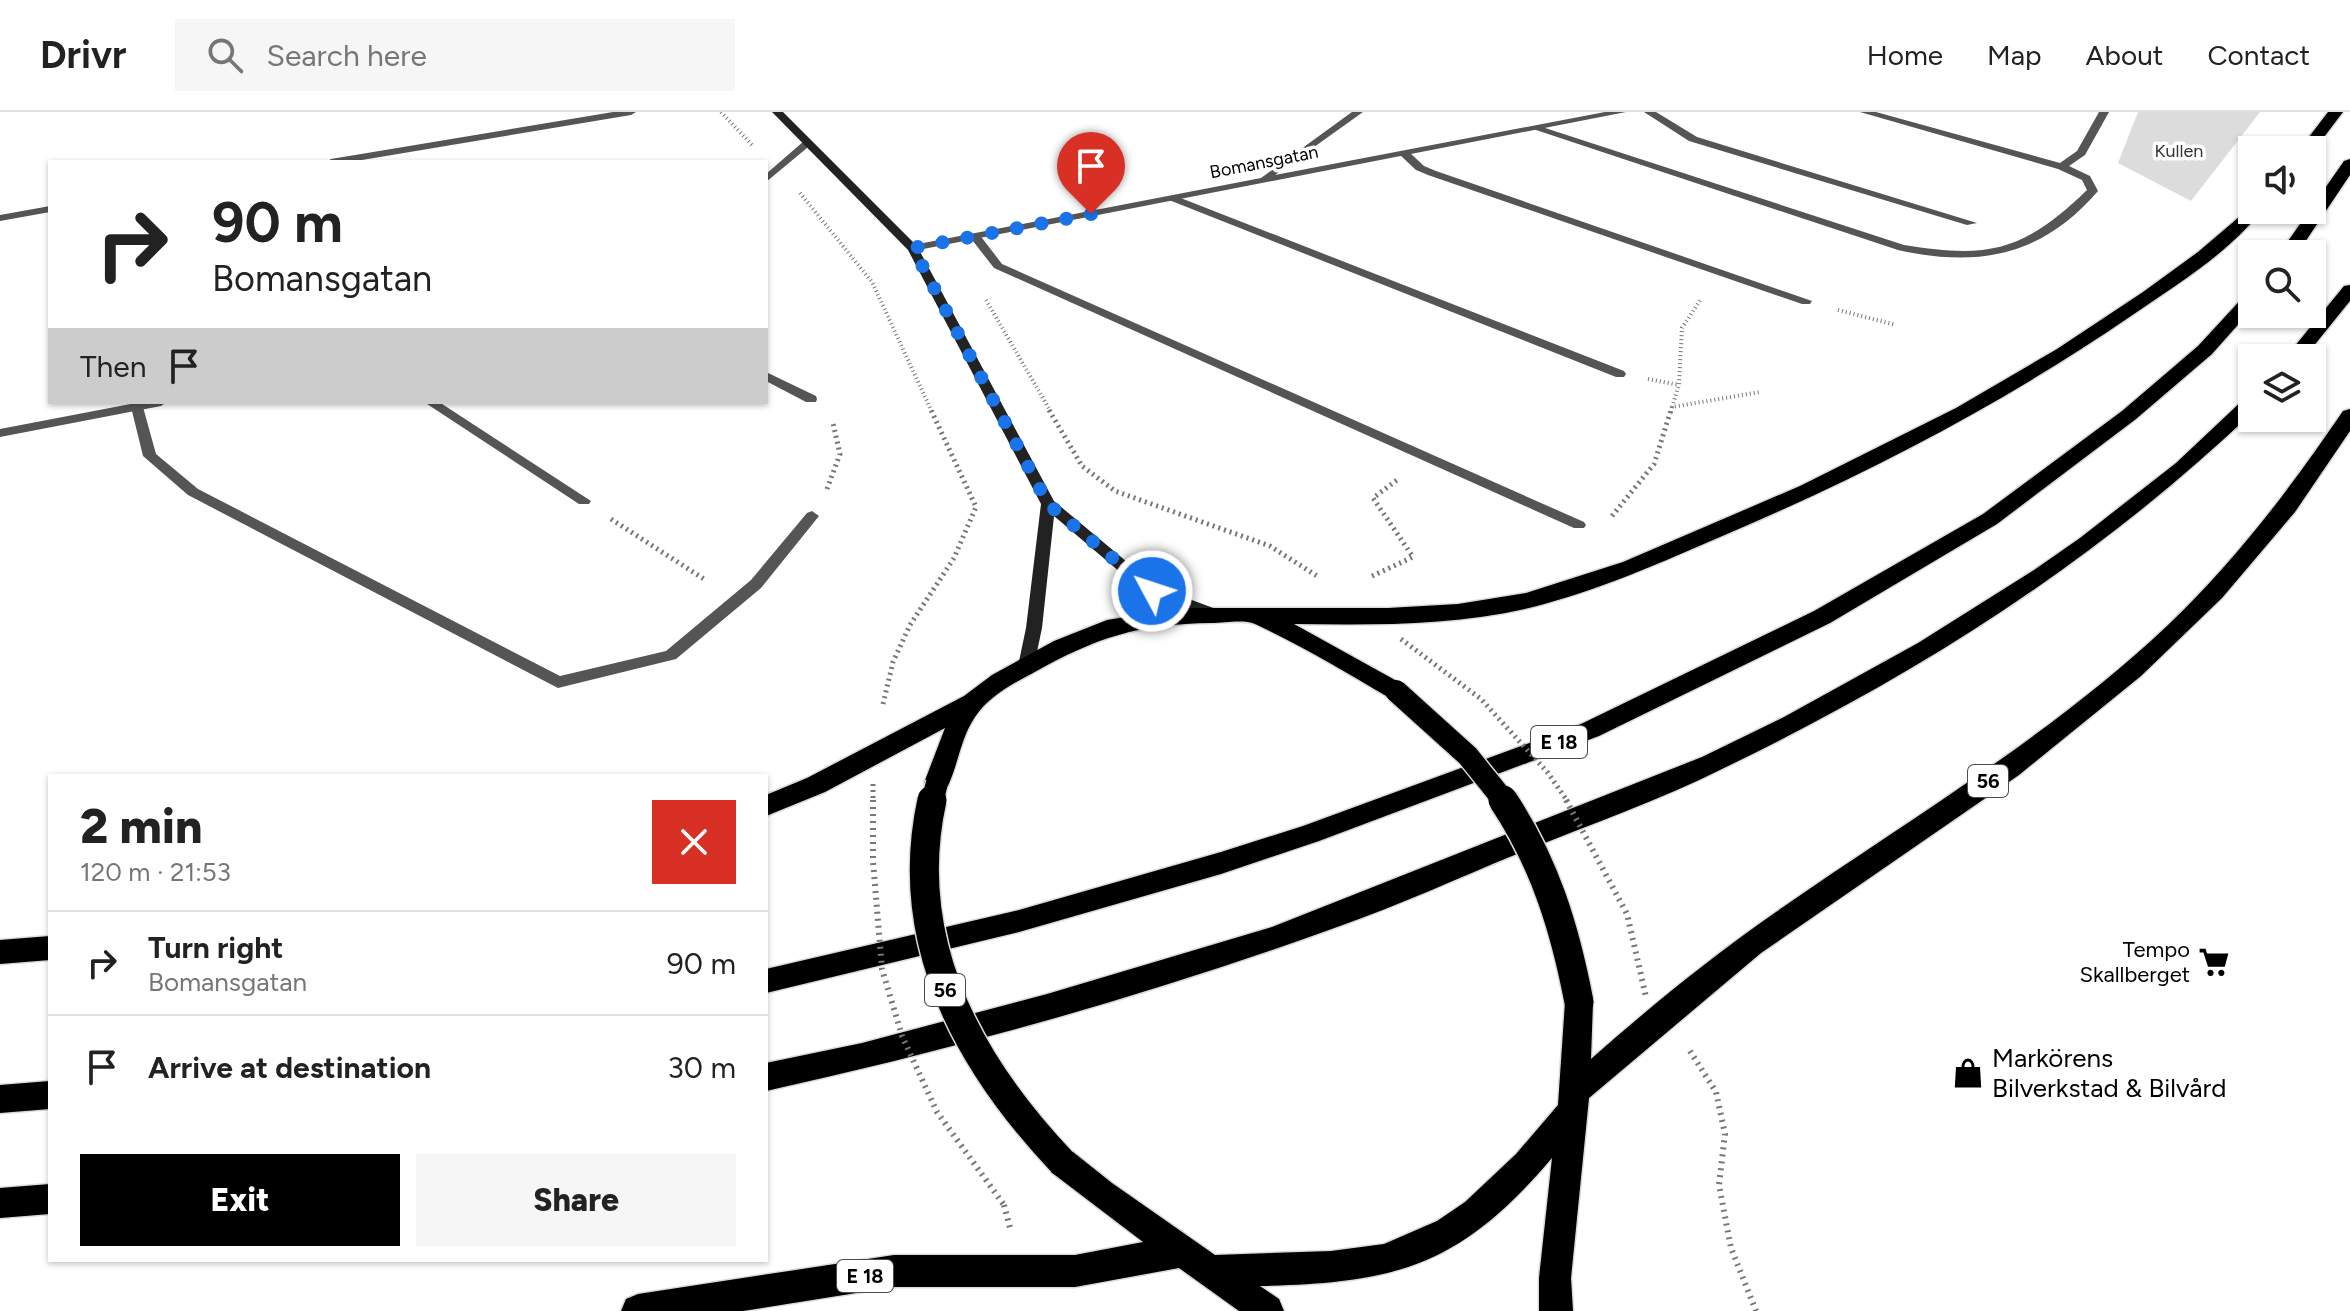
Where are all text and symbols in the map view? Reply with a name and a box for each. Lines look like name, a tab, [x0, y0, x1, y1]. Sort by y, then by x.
search box	[175, 19, 735, 91]
text: Drivr	[40, 32, 127, 78]
icon: search	[203, 33, 247, 77]
text: Search here	[267, 37, 427, 74]
text: Home	[1867, 38, 1943, 72]
text: Map	[1987, 38, 2042, 72]
text: About	[2086, 38, 2163, 72]
text: Contact	[2207, 38, 2310, 72]
pin	[1057, 132, 1125, 214]
map controls	[2238, 136, 2326, 432]
button: sound	[2238, 136, 2326, 224]
park label: Kullen	[2155, 140, 2203, 162]
street label: Bomansgatan	[1208, 141, 1320, 183]
icon: arrive	[1069, 144, 1113, 188]
text: 90 m	[212, 189, 343, 256]
icon: right	[80, 192, 184, 296]
button: search	[2238, 240, 2326, 328]
text: Bomansgatan	[212, 257, 432, 300]
icon: arrive	[162, 344, 206, 388]
button: layers	[2238, 344, 2326, 432]
text: Then	[80, 348, 146, 385]
position arrow	[1110, 549, 1194, 633]
road number: E 18	[1531, 726, 1587, 758]
road number: 56	[1968, 765, 2008, 797]
text: 2 min	[80, 797, 203, 855]
button: close	[652, 800, 736, 884]
text: 120 m · 21:53	[80, 856, 231, 888]
text: Turn right	[148, 929, 283, 966]
place label: Tempo Skallberget	[2080, 936, 2190, 988]
icon: right	[80, 941, 124, 985]
text: 90 m	[667, 945, 736, 982]
supermarket icon: Tempo Skallberget	[2197, 945, 2231, 979]
text: Bomansgatan	[148, 966, 307, 998]
road number: 56	[925, 974, 965, 1006]
place label: Markörens Bilverkstad & Bilvård	[1992, 1042, 2227, 1104]
icon: arrive	[80, 1045, 124, 1089]
text: Arrive at destination	[148, 1049, 431, 1086]
text: 30 m	[668, 1049, 736, 1086]
shop icon: Markörens Bilverkstad & Bilvård	[1951, 1056, 1985, 1090]
button: Exit	[80, 1154, 400, 1246]
button: Share	[416, 1154, 736, 1246]
road number: E 18	[837, 1260, 893, 1292]

